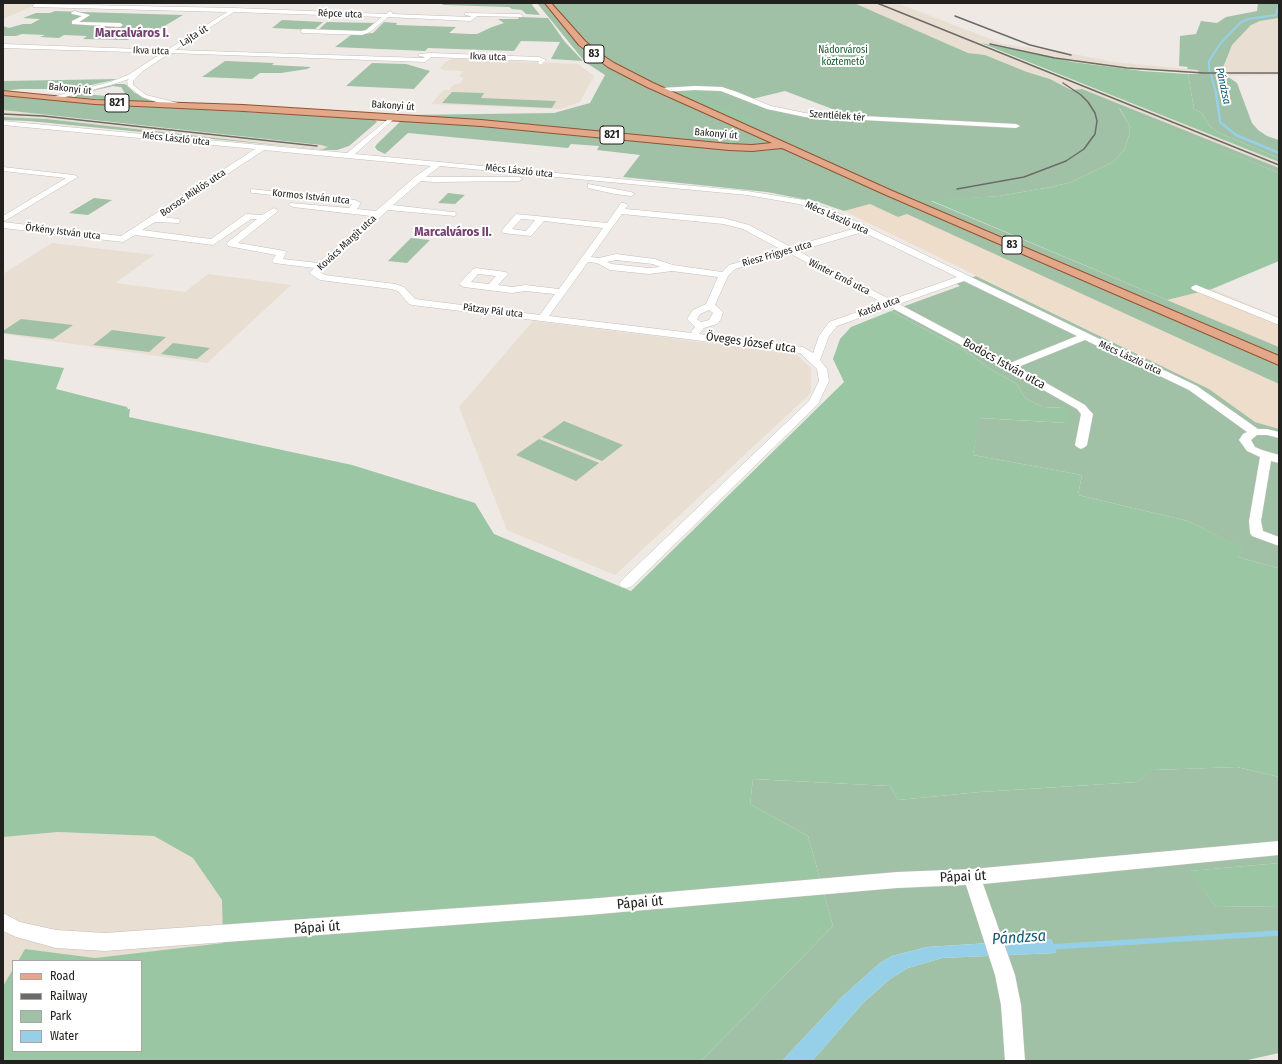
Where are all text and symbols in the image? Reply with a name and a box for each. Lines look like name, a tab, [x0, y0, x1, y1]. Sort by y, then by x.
street label: Répce utca	[318, 7, 362, 21]
street label: Lajta út	[178, 23, 210, 49]
district label: Marcalváros I.	[95, 25, 169, 41]
street label: Ikva utca	[133, 44, 169, 58]
park label: Nádorvárosi köztemető	[818, 44, 868, 68]
road number: 83	[584, 45, 604, 63]
street label: Ikva utca	[470, 50, 506, 64]
water label: Pándzsa	[1213, 66, 1233, 106]
street label: Bakonyi út	[48, 81, 92, 97]
road number: 821	[105, 94, 129, 112]
street label: Bakonyi út	[371, 99, 415, 113]
street label: Szentlélek tér	[809, 108, 865, 124]
road number: 821	[600, 126, 624, 144]
street label: Bakonyi út	[694, 126, 738, 142]
street label: Mécs László utca	[142, 129, 210, 149]
street label: Mécs László utca	[485, 161, 553, 181]
street label: Borsos Miklós utca	[158, 167, 228, 219]
street label: Kormos István utca	[272, 187, 350, 207]
street label: Mécs László utca	[804, 199, 870, 237]
street label: Kovács Margit utca	[315, 213, 379, 273]
street label: Örkény István utca	[25, 221, 101, 243]
district label: Marcalváros II.	[414, 224, 492, 240]
road number: 83	[1002, 236, 1022, 254]
street label: Riesz Frigyes utca	[741, 238, 813, 270]
street label: Winter Ernő utca	[806, 256, 872, 298]
street label: Katód utca	[856, 294, 902, 320]
street label: Pátzay Pál utca	[462, 301, 524, 321]
street label: Öveges József utca	[705, 330, 797, 356]
street label: Bodócs István utca	[960, 335, 1048, 393]
street label: Mécs László utca	[1097, 338, 1163, 378]
street label: Pápai út	[939, 867, 987, 887]
street label: Pápai út	[616, 893, 664, 913]
street label: Pápai út	[293, 918, 341, 938]
water label: Pándzsa	[991, 927, 1047, 949]
legend	[12, 960, 142, 1052]
text: Road	[50, 969, 75, 983]
text: Railway	[50, 989, 87, 1003]
text: Park	[50, 1009, 71, 1023]
text: Water	[50, 1029, 78, 1043]

